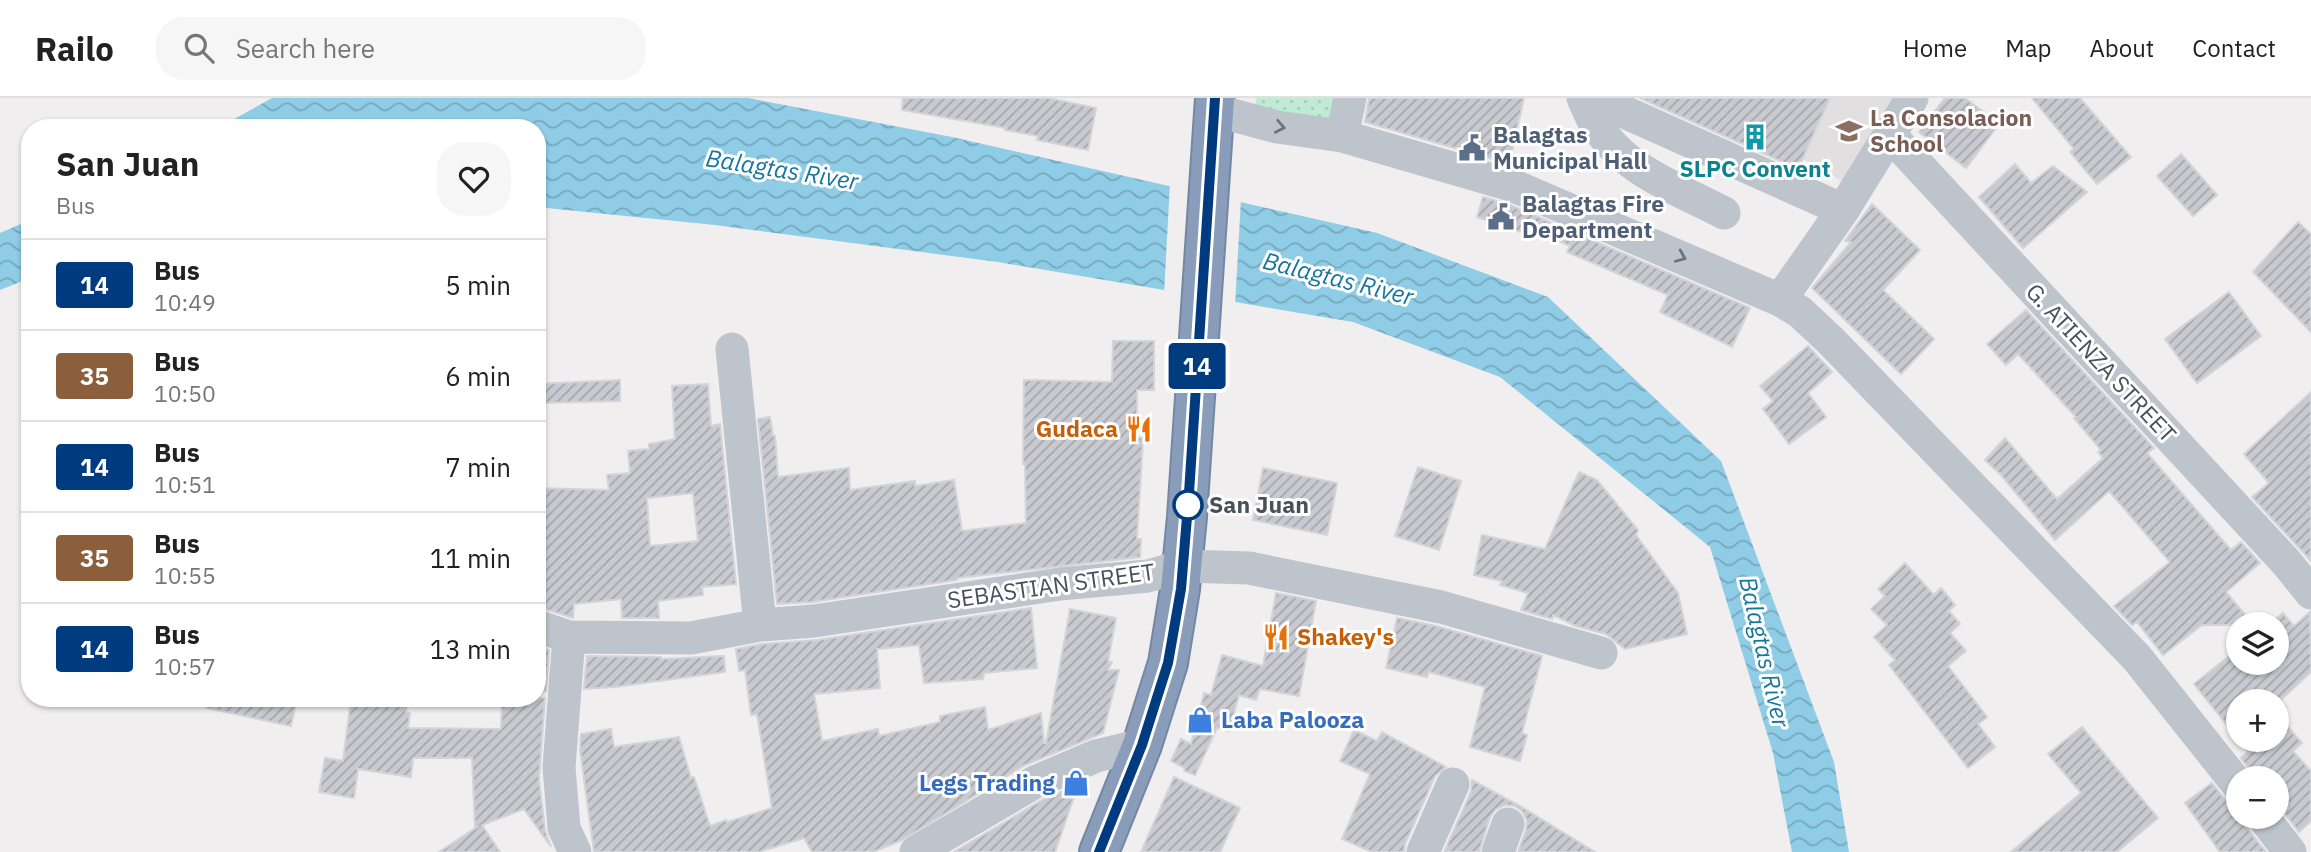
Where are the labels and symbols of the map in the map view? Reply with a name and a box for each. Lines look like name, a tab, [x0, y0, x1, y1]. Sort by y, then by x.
place label: La Consolacion School	[1870, 102, 2032, 158]
school or university icon: La Consolacion School	[1834, 116, 1864, 146]
one-way arrow	[1274, 119, 1286, 134]
place label: Balagtas Municipal Hall	[1493, 119, 1647, 175]
building icon: SLPC Convent	[1740, 122, 1770, 152]
public building icon: Balagtas Municipal Hall	[1457, 133, 1487, 163]
water label: Balagtas River	[704, 141, 862, 197]
place label: SLPC Convent	[1679, 153, 1831, 183]
place label: Balagtas Fire Department	[1522, 188, 1664, 244]
public building icon: Balagtas Fire Department	[1486, 202, 1516, 232]
water label: Balagtas River	[1260, 244, 1418, 312]
one-way arrow	[1674, 249, 1687, 263]
street label: G. ATIENZA STREET	[2020, 276, 2183, 448]
line badge: 14	[1166, 343, 1228, 389]
place label: Gudaca	[1036, 413, 1118, 443]
restaurant icon: Gudaca	[1124, 414, 1154, 444]
place label: San Juan	[1209, 489, 1309, 519]
marker: San Juan	[1173, 490, 1203, 520]
street label: SEBASTIAN STREET	[945, 556, 1156, 614]
water label: Balagtas River	[1732, 573, 1798, 732]
place label: Shakey's	[1297, 621, 1394, 651]
restaurant icon: Shakey's	[1261, 622, 1291, 652]
place label: Laba Palooza	[1221, 704, 1364, 734]
shop icon: Laba Palooza	[1185, 705, 1215, 735]
place label: Legs Trading	[919, 767, 1055, 797]
shop icon: Legs Trading	[1061, 768, 1091, 798]

